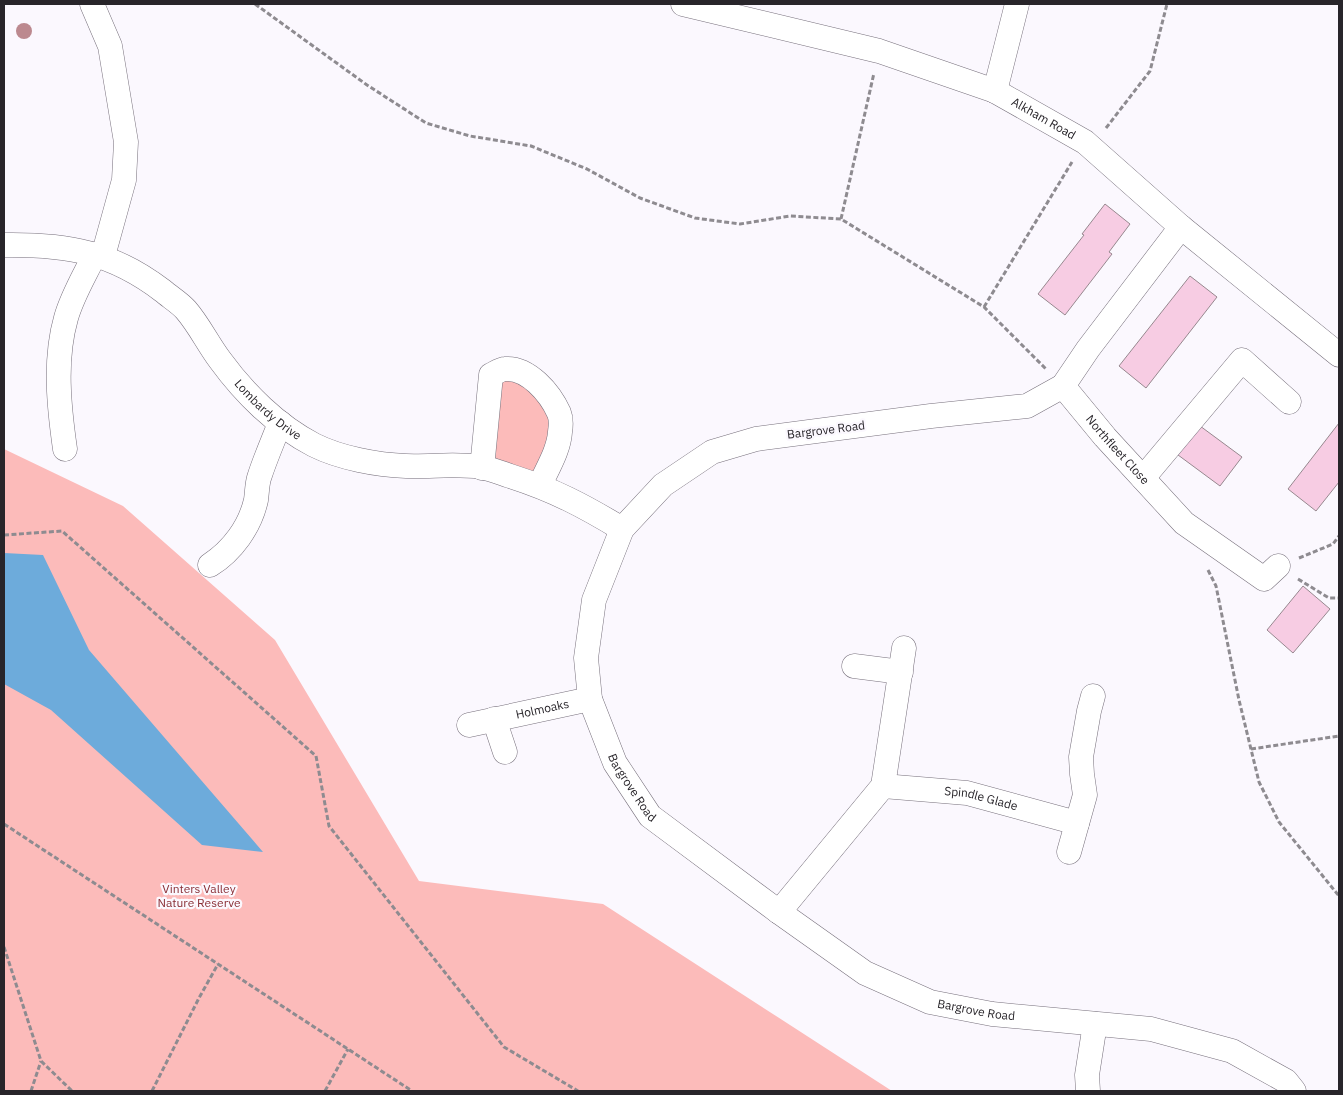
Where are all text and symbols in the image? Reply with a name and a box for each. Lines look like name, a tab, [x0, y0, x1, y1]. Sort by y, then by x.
street label: Alkham Road	[1009, 94, 1079, 142]
street label: Lombardy Drive	[231, 376, 305, 443]
street label: Northfleet Close	[1083, 412, 1153, 488]
street label: Bargrove Road	[786, 417, 866, 442]
street label: Holmoaks	[514, 696, 570, 722]
street label: Bargrove Road	[605, 751, 659, 825]
street label: Spindle Glade	[944, 783, 1020, 814]
park label: Vinters Valley Nature Reserve	[157, 881, 241, 910]
street label: Bargrove Road	[936, 996, 1016, 1023]

